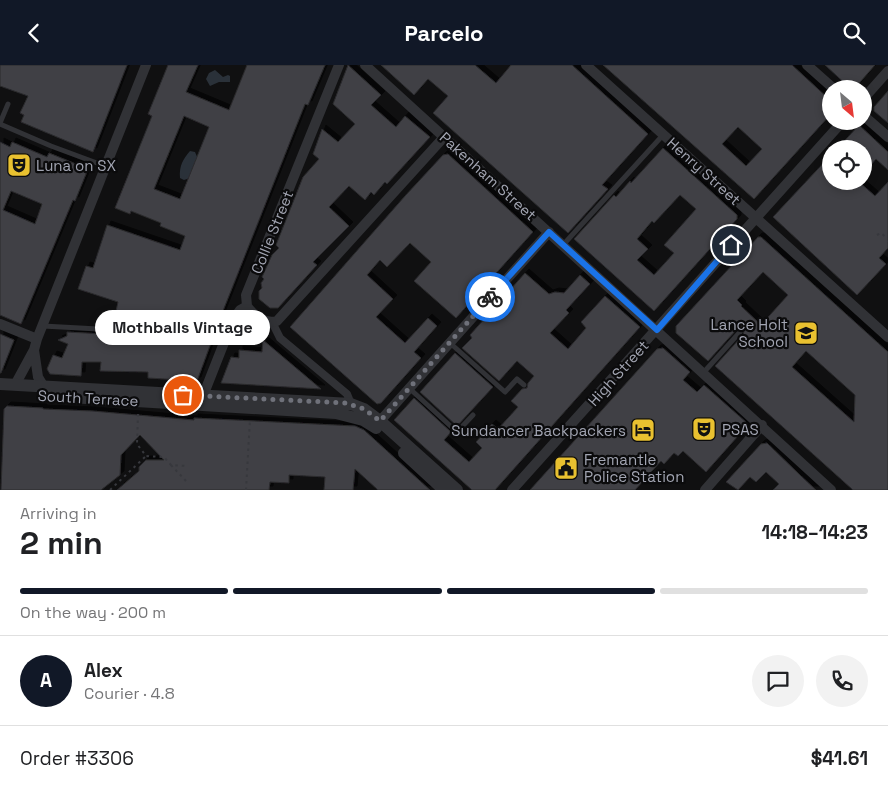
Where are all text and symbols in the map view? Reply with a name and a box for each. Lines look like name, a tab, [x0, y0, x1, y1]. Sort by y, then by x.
icon: back	[20, 19, 48, 47]
text: Parcelo	[404, 19, 484, 47]
icon: search	[840, 19, 868, 47]
north arrow	[822, 80, 872, 130]
map controls	[822, 80, 872, 190]
street label: Pakenham Street	[436, 128, 540, 224]
street label: Henry Street	[663, 133, 745, 209]
button: locate	[822, 140, 872, 190]
theatre icon: Luna on SX	[6, 152, 32, 178]
place label: Luna on SX	[36, 156, 116, 175]
street label: Collie Street	[247, 187, 297, 277]
pin	[710, 224, 752, 266]
icon: home	[717, 231, 745, 259]
courier	[465, 272, 515, 322]
icon: bike	[476, 283, 504, 311]
callout: Mothballs Vintage	[96, 310, 270, 345]
place label: Lance Holt School	[711, 315, 788, 351]
text: Mothballs Vintage	[112, 317, 253, 338]
school or university icon: Lance Holt School	[793, 320, 819, 346]
street label: High Street	[583, 336, 653, 410]
pin	[162, 374, 204, 416]
icon: bag	[169, 381, 197, 409]
street label: South Terrace	[37, 386, 139, 410]
theatre icon: PSAS	[691, 416, 717, 442]
hotel icon: Sundancer Backpackers	[630, 417, 656, 443]
place label: PSAS	[722, 420, 759, 439]
place label: Sundancer Backpackers	[451, 421, 626, 440]
place label: Fremantle Police Station	[584, 450, 684, 486]
public building icon: Fremantle Police Station	[553, 455, 579, 481]
text: Arriving in	[20, 503, 97, 524]
text: 14:18–14:23	[761, 520, 868, 545]
text: 2 min	[20, 523, 103, 563]
text: On the way · 200 m	[20, 602, 166, 623]
button: chat	[752, 655, 804, 707]
button: phone	[816, 655, 868, 707]
text: Alex	[84, 658, 123, 683]
text: A	[40, 668, 52, 693]
text: Courier · 4.8	[84, 683, 175, 704]
text: Order #3306	[20, 746, 134, 771]
text: $41.61	[811, 746, 868, 771]

